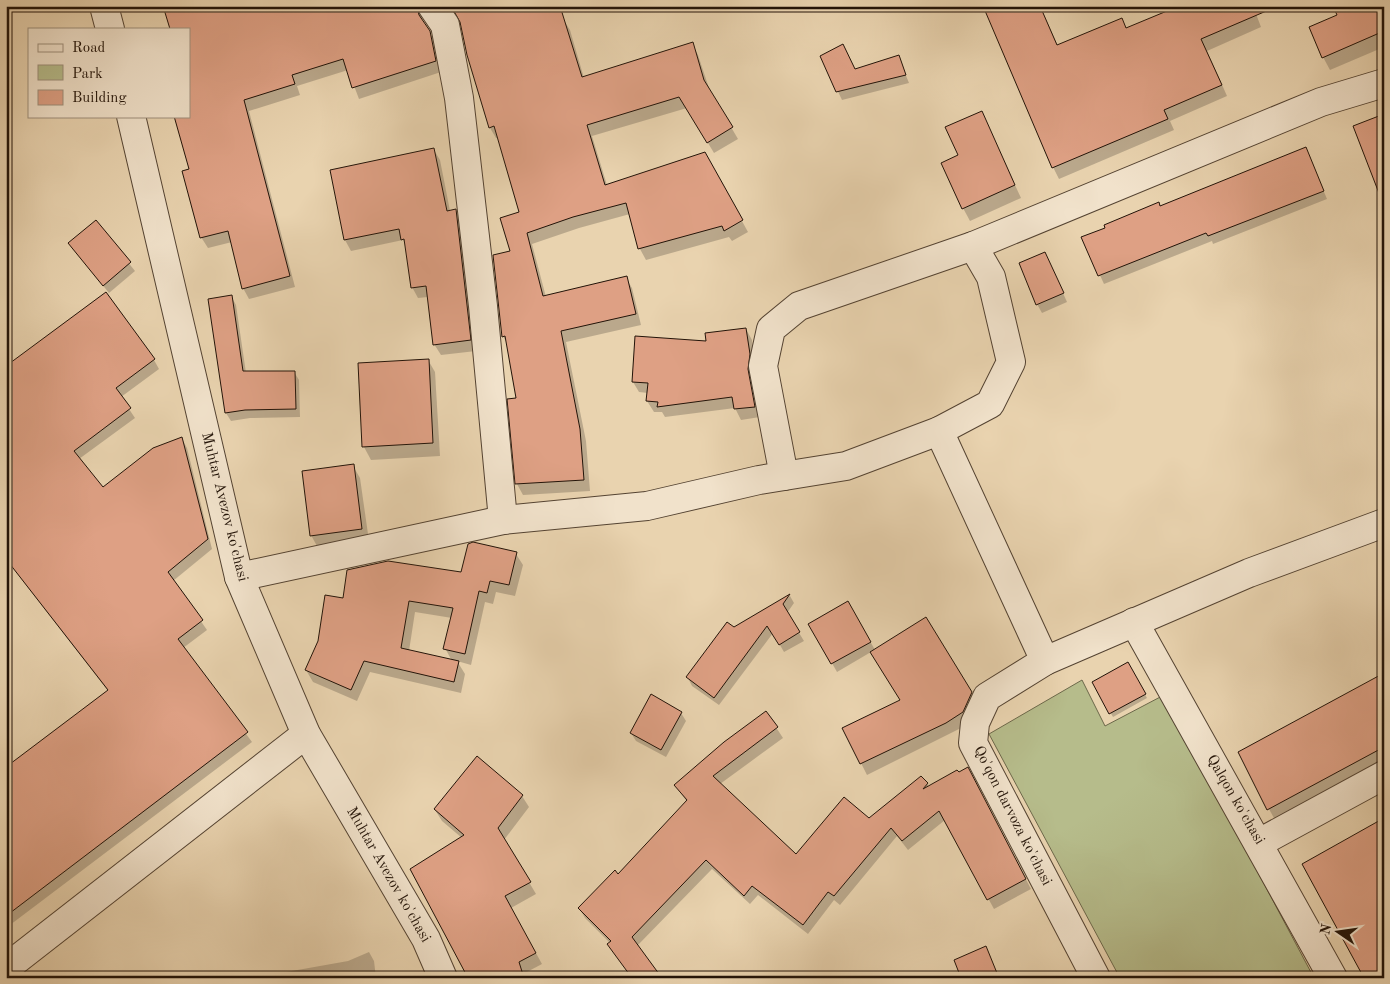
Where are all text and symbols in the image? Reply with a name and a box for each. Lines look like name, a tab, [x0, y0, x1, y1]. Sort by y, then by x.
legend	[28, 28, 190, 118]
text: Road	[72, 41, 106, 56]
text: Park	[72, 67, 103, 82]
text: Building	[72, 91, 127, 106]
street label: Muhtar Avezov ko'chasi	[198, 431, 250, 583]
street label: Qo'qon darvoza ko'chasi	[970, 744, 1054, 888]
street label: Qalqon ko'chasi	[1203, 753, 1267, 847]
street label: Muhtar Avezov ko'chasi	[343, 805, 433, 945]
north arrow	[1312, 906, 1362, 956]
text: N	[1318, 922, 1334, 936]

